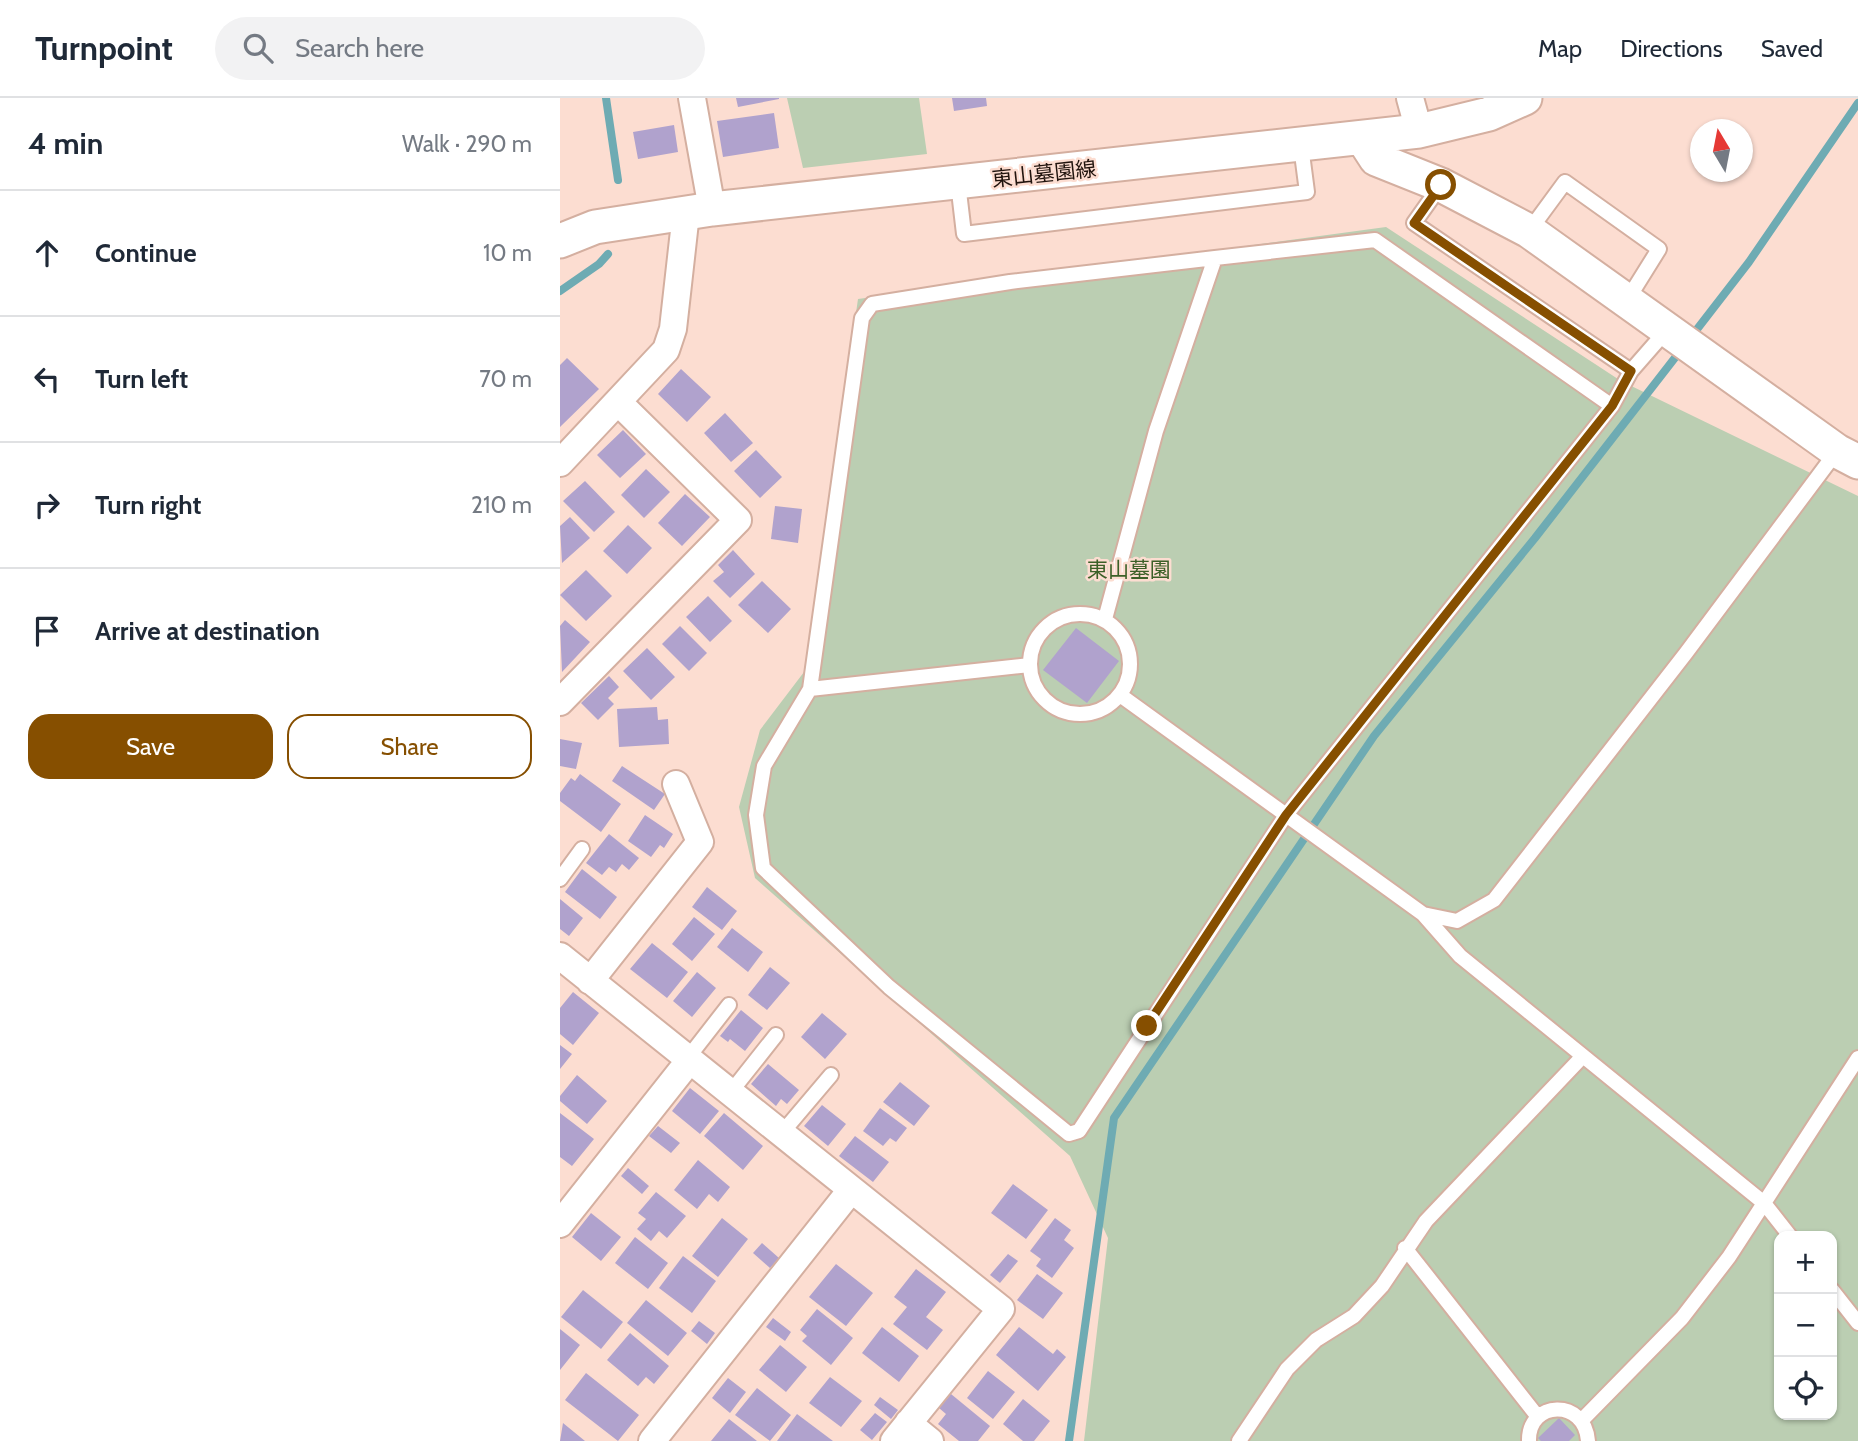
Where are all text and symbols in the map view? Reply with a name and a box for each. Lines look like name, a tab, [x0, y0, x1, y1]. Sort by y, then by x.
search box	[215, 17, 705, 80]
text: Turnpoint	[35, 28, 173, 68]
icon: search	[239, 29, 277, 67]
text: Search here	[295, 32, 424, 64]
text: Map	[1538, 34, 1582, 63]
text: Directions	[1620, 34, 1723, 63]
text: Saved	[1761, 34, 1823, 63]
north arrow	[1690, 119, 1753, 182]
text: 4 min	[28, 125, 103, 162]
text: Walk · 290 m	[402, 130, 532, 158]
street label: 東山墓園線	[990, 156, 1097, 191]
route start	[1425, 169, 1456, 200]
icon: ahead	[28, 234, 66, 272]
text: Continue	[95, 237, 197, 269]
text: 10 m	[483, 239, 532, 267]
icon: left	[28, 360, 66, 398]
text: Turn left	[95, 363, 188, 395]
text: 70 m	[479, 365, 532, 393]
icon: right	[28, 486, 66, 524]
text: Turn right	[95, 489, 201, 521]
text: 210 m	[471, 491, 532, 519]
park label: 東山墓園	[1087, 557, 1171, 582]
icon: arrive	[28, 612, 66, 650]
text: Arrive at destination	[95, 615, 320, 647]
button: Save	[28, 714, 273, 779]
button: Share	[287, 714, 532, 779]
route end	[1131, 1010, 1162, 1041]
map controls	[1774, 1231, 1837, 1420]
button: +	[1774, 1231, 1837, 1294]
button: −	[1774, 1294, 1837, 1357]
button: locate	[1774, 1357, 1837, 1420]

